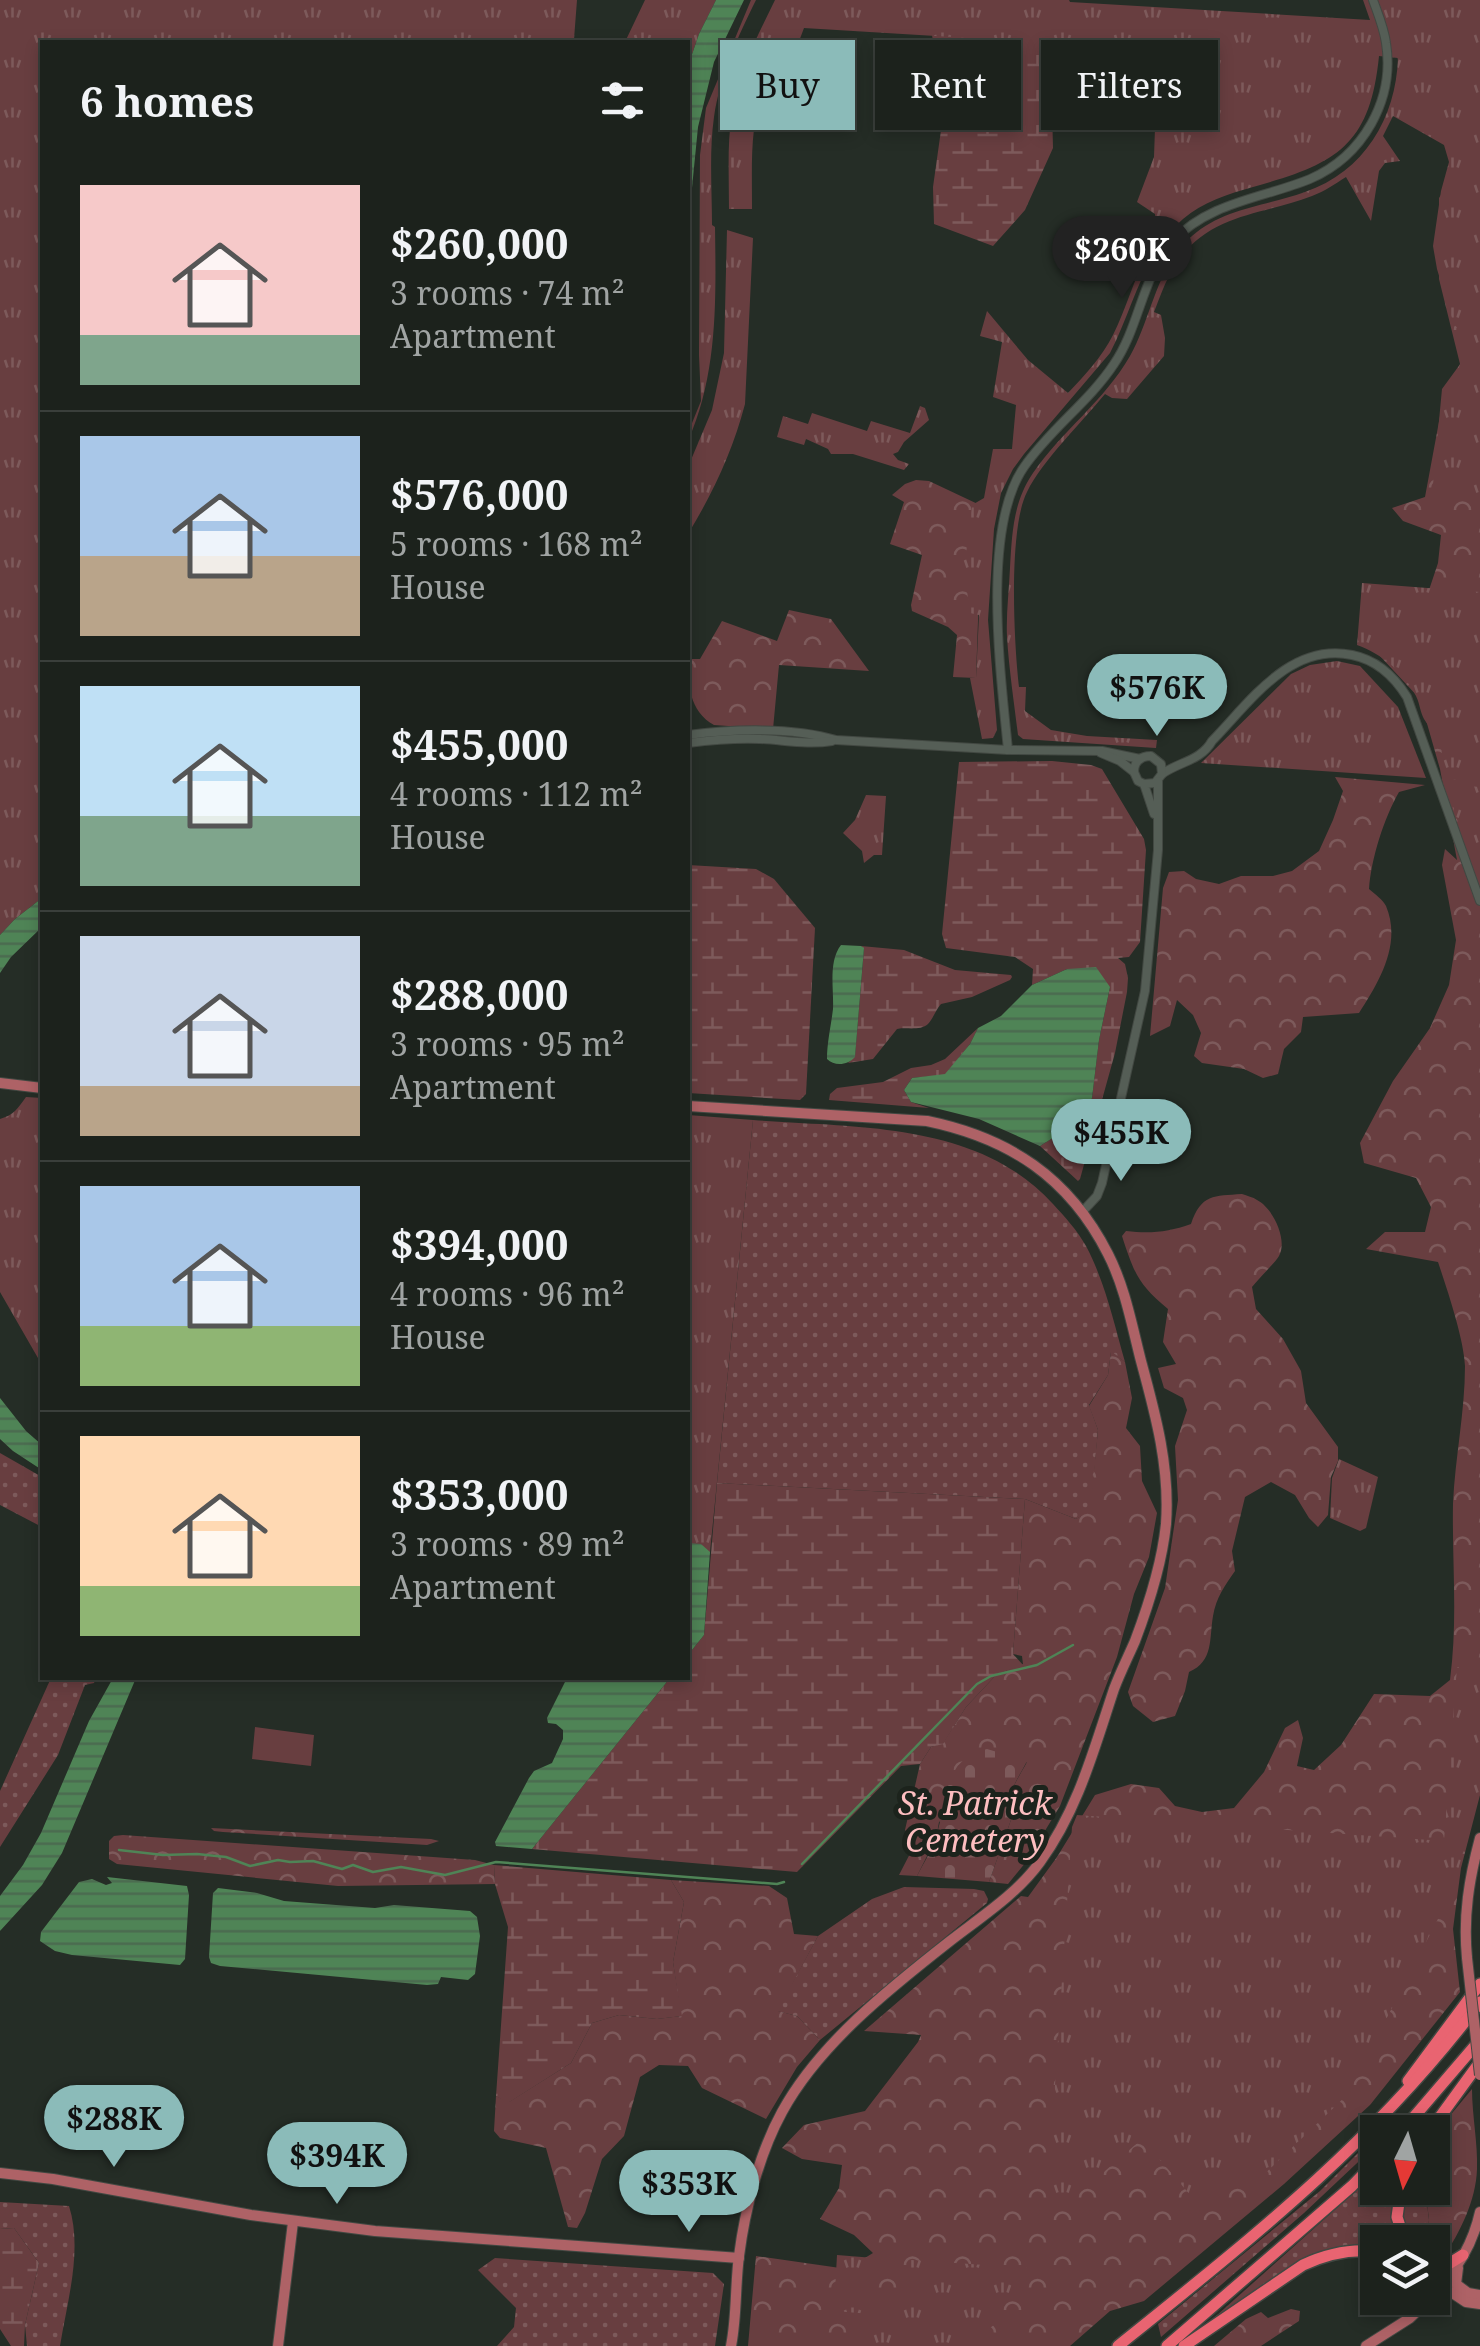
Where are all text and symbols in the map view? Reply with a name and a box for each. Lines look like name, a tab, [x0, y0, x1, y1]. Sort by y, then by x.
chip: Buy	[720, 40, 855, 130]
chip: Rent	[875, 40, 1021, 130]
chip: Filters	[1041, 40, 1218, 130]
text: 6 homes	[80, 72, 254, 129]
icon: filters	[595, 73, 650, 128]
text: $260,000	[390, 214, 568, 271]
pin: $260K	[1052, 216, 1192, 301]
icon: home	[160, 225, 280, 345]
text: $260K	[1074, 227, 1170, 270]
text: 3 rooms · 74 m²	[390, 271, 625, 314]
text: Apartment	[390, 314, 556, 357]
text: $576,000	[390, 465, 568, 522]
icon: home	[160, 476, 280, 596]
text: 5 rooms · 168 m²	[390, 522, 643, 565]
text: House	[390, 565, 486, 608]
pin: $576K	[1087, 654, 1227, 739]
text: $576K	[1109, 665, 1205, 708]
text: $455,000	[390, 715, 568, 772]
icon: home	[160, 726, 280, 846]
text: 4 rooms · 112 m²	[390, 772, 643, 815]
text: House	[390, 815, 486, 858]
text: $288,000	[390, 965, 568, 1022]
icon: home	[160, 976, 280, 1096]
text: 3 rooms · 95 m²	[390, 1022, 625, 1065]
text: Apartment	[390, 1065, 556, 1108]
pin: $455K	[1051, 1099, 1191, 1184]
text: $455K	[1073, 1110, 1169, 1153]
text: $394,000	[390, 1215, 568, 1272]
icon: home	[160, 1226, 280, 1346]
text: 4 rooms · 96 m²	[390, 1272, 625, 1315]
text: House	[390, 1315, 486, 1358]
text: $353,000	[390, 1465, 568, 1522]
icon: home	[160, 1476, 280, 1596]
text: 3 rooms · 89 m²	[390, 1522, 625, 1565]
text: Apartment	[390, 1565, 556, 1608]
park label: St. Patrick Cemetery	[898, 1781, 1054, 1861]
pin: $288K	[44, 2085, 184, 2170]
text: $288K	[66, 2096, 162, 2139]
north arrow	[1360, 2115, 1450, 2205]
map controls	[1360, 2115, 1450, 2315]
pin: $394K	[267, 2122, 407, 2207]
text: $394K	[289, 2133, 385, 2176]
pin: $353K	[619, 2150, 759, 2235]
text: $353K	[641, 2161, 737, 2204]
button: layers	[1360, 2225, 1450, 2315]

